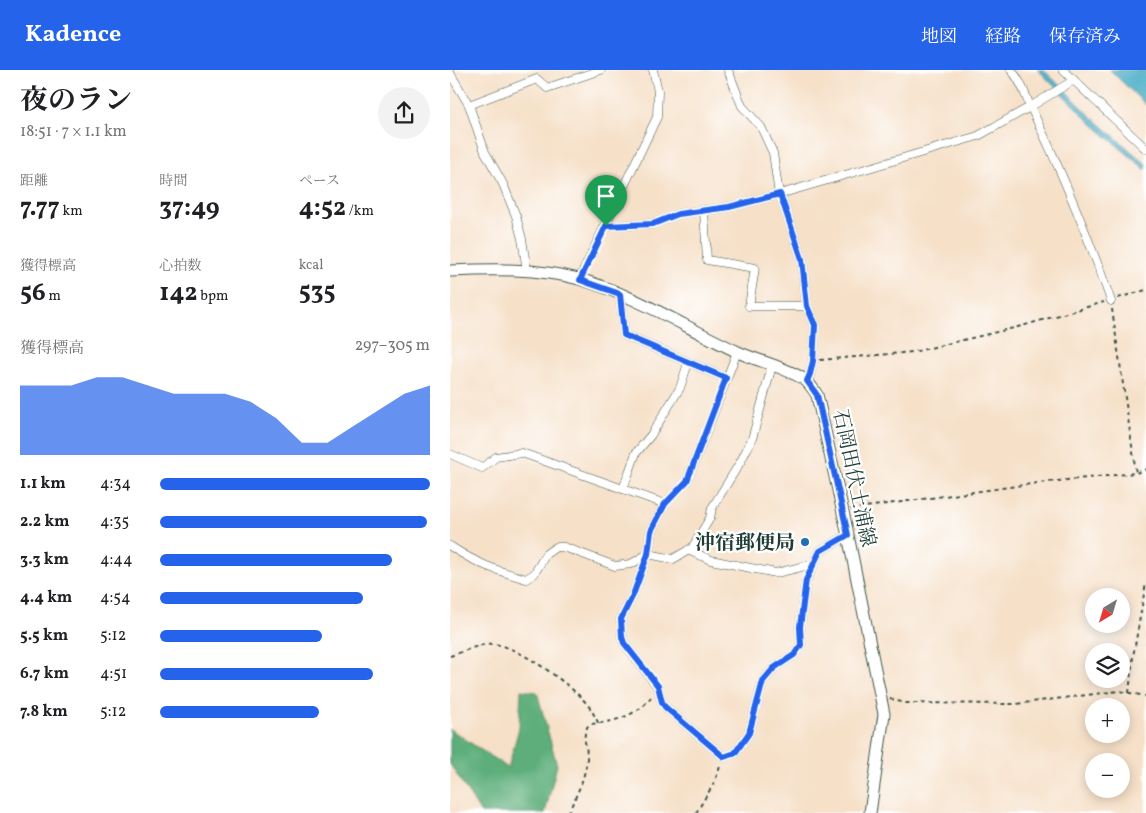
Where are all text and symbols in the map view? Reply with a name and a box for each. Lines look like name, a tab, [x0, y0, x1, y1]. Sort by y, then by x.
text: Kadence	[25, 18, 121, 52]
text: 地図	[921, 25, 957, 50]
text: 経路	[985, 25, 1021, 50]
text: 保存済み	[1049, 25, 1121, 50]
text: 夜のラン	[20, 82, 132, 121]
button: share	[378, 87, 430, 139]
text: 18:51 · 7 × 1.1 km	[20, 121, 127, 143]
text: 距離	[20, 172, 48, 191]
text: 時間	[159, 172, 187, 191]
text: ペース	[299, 172, 340, 191]
pin	[585, 175, 627, 226]
icon: arrive	[592, 182, 620, 210]
text: 7.77	[20, 191, 60, 226]
text: 37:49	[159, 191, 219, 226]
text: 4:52	[299, 191, 346, 226]
text: km	[60, 202, 83, 221]
text: /km	[346, 202, 374, 221]
text: kcal	[299, 256, 324, 275]
text: 獲得標高	[20, 257, 76, 276]
text: 心拍数	[159, 257, 201, 276]
text: 535	[299, 275, 335, 310]
text: 56	[20, 276, 46, 311]
text: 142	[159, 276, 198, 311]
text: m	[46, 287, 61, 306]
text: bpm	[198, 287, 228, 306]
text: 297–305 m	[355, 335, 430, 357]
text: 獲得標高	[20, 338, 84, 360]
street label: 石岡田伏土浦線	[825, 407, 881, 550]
text: 1.1 km	[20, 473, 66, 495]
text: 4:34	[100, 473, 131, 495]
text: 2.2 km	[20, 511, 70, 533]
text: 4:35	[100, 511, 129, 533]
place label: 沖宿郵便局	[695, 530, 795, 558]
marker: 沖宿郵便局	[799, 536, 811, 548]
text: 3.3 km	[20, 549, 69, 571]
text: 4:44	[100, 549, 132, 571]
text: 4.4 km	[20, 587, 72, 609]
text: 4:54	[100, 587, 131, 609]
north arrow	[1085, 588, 1130, 632]
map controls	[1085, 588, 1130, 798]
text: 5.5 km	[20, 625, 68, 647]
text: 5:12	[100, 625, 126, 647]
button: layers	[1085, 643, 1130, 688]
text: 6.7 km	[20, 663, 69, 685]
text: 4:51	[100, 663, 127, 685]
button: +	[1085, 698, 1130, 743]
text: 7.8 km	[20, 701, 68, 723]
text: 5:12	[100, 701, 126, 723]
button: −	[1085, 753, 1130, 798]

